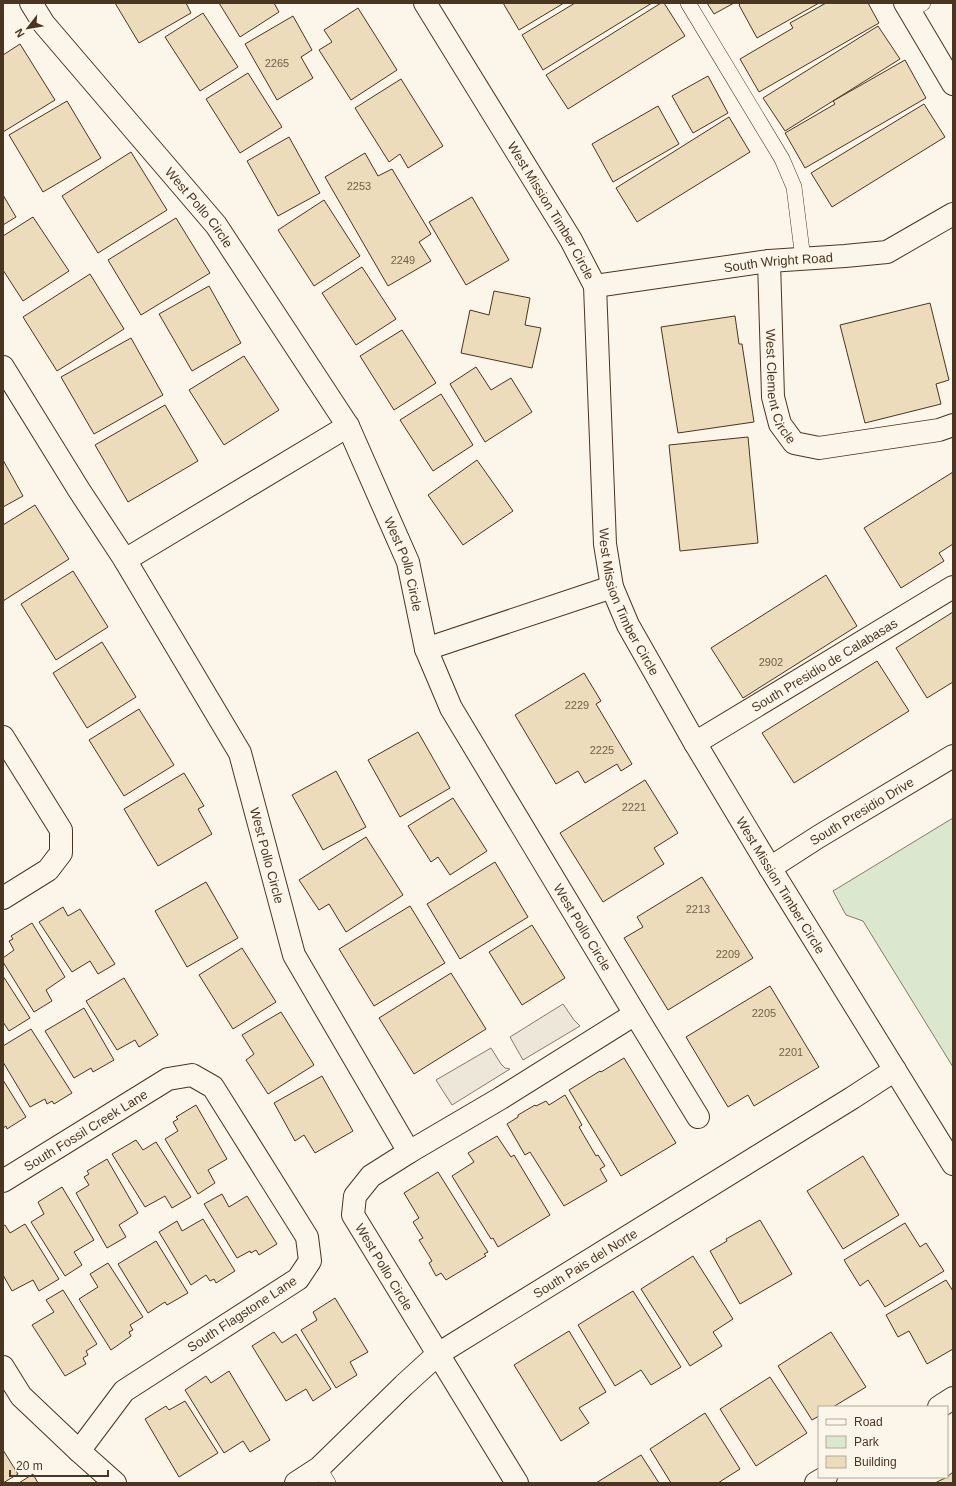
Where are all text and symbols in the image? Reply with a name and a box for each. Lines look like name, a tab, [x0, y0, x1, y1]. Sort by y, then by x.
north arrow	[8, 8, 48, 48]
text: N	[12, 27, 27, 40]
house number: 2265	[265, 57, 289, 69]
street label: West Mission Timber Circle	[505, 139, 598, 282]
street label: West Pollo Circle	[162, 164, 236, 250]
house number: 2253	[347, 180, 371, 192]
street label: South Wright Road	[723, 249, 833, 275]
house number: 2249	[391, 254, 415, 266]
street label: West Clement Circle	[763, 329, 799, 446]
street label: West Pollo Circle	[381, 514, 425, 613]
street label: West Mission Timber Circle	[597, 528, 662, 678]
street label: South Presidio de Calabasas	[749, 615, 900, 715]
house number: 2902	[759, 656, 783, 668]
house number: 2229	[565, 699, 589, 711]
house number: 2225	[590, 744, 614, 756]
street label: South Presidio Drive	[807, 774, 916, 848]
house number: 2221	[622, 801, 646, 813]
street label: West Pollo Circle	[247, 806, 287, 905]
street label: West Mission Timber Circle	[734, 814, 828, 956]
street label: West Pollo Circle	[551, 881, 615, 973]
house number: 2213	[686, 903, 710, 915]
house number: 2209	[716, 948, 740, 960]
house number: 2205	[752, 1007, 776, 1019]
house number: 2201	[779, 1046, 803, 1058]
street label: South Fossil Creek Lane	[21, 1086, 150, 1174]
street label: West Pollo Circle	[352, 1221, 416, 1313]
street label: South Pais del Norte	[530, 1225, 640, 1301]
street label: South Flagstone Lane	[185, 1273, 299, 1355]
legend	[818, 1406, 948, 1478]
text: Road	[854, 1415, 883, 1429]
text: Park	[854, 1435, 880, 1449]
scale bar	[10, 1452, 108, 1478]
text: Building	[854, 1455, 897, 1469]
text: 20 m	[16, 1459, 43, 1473]

